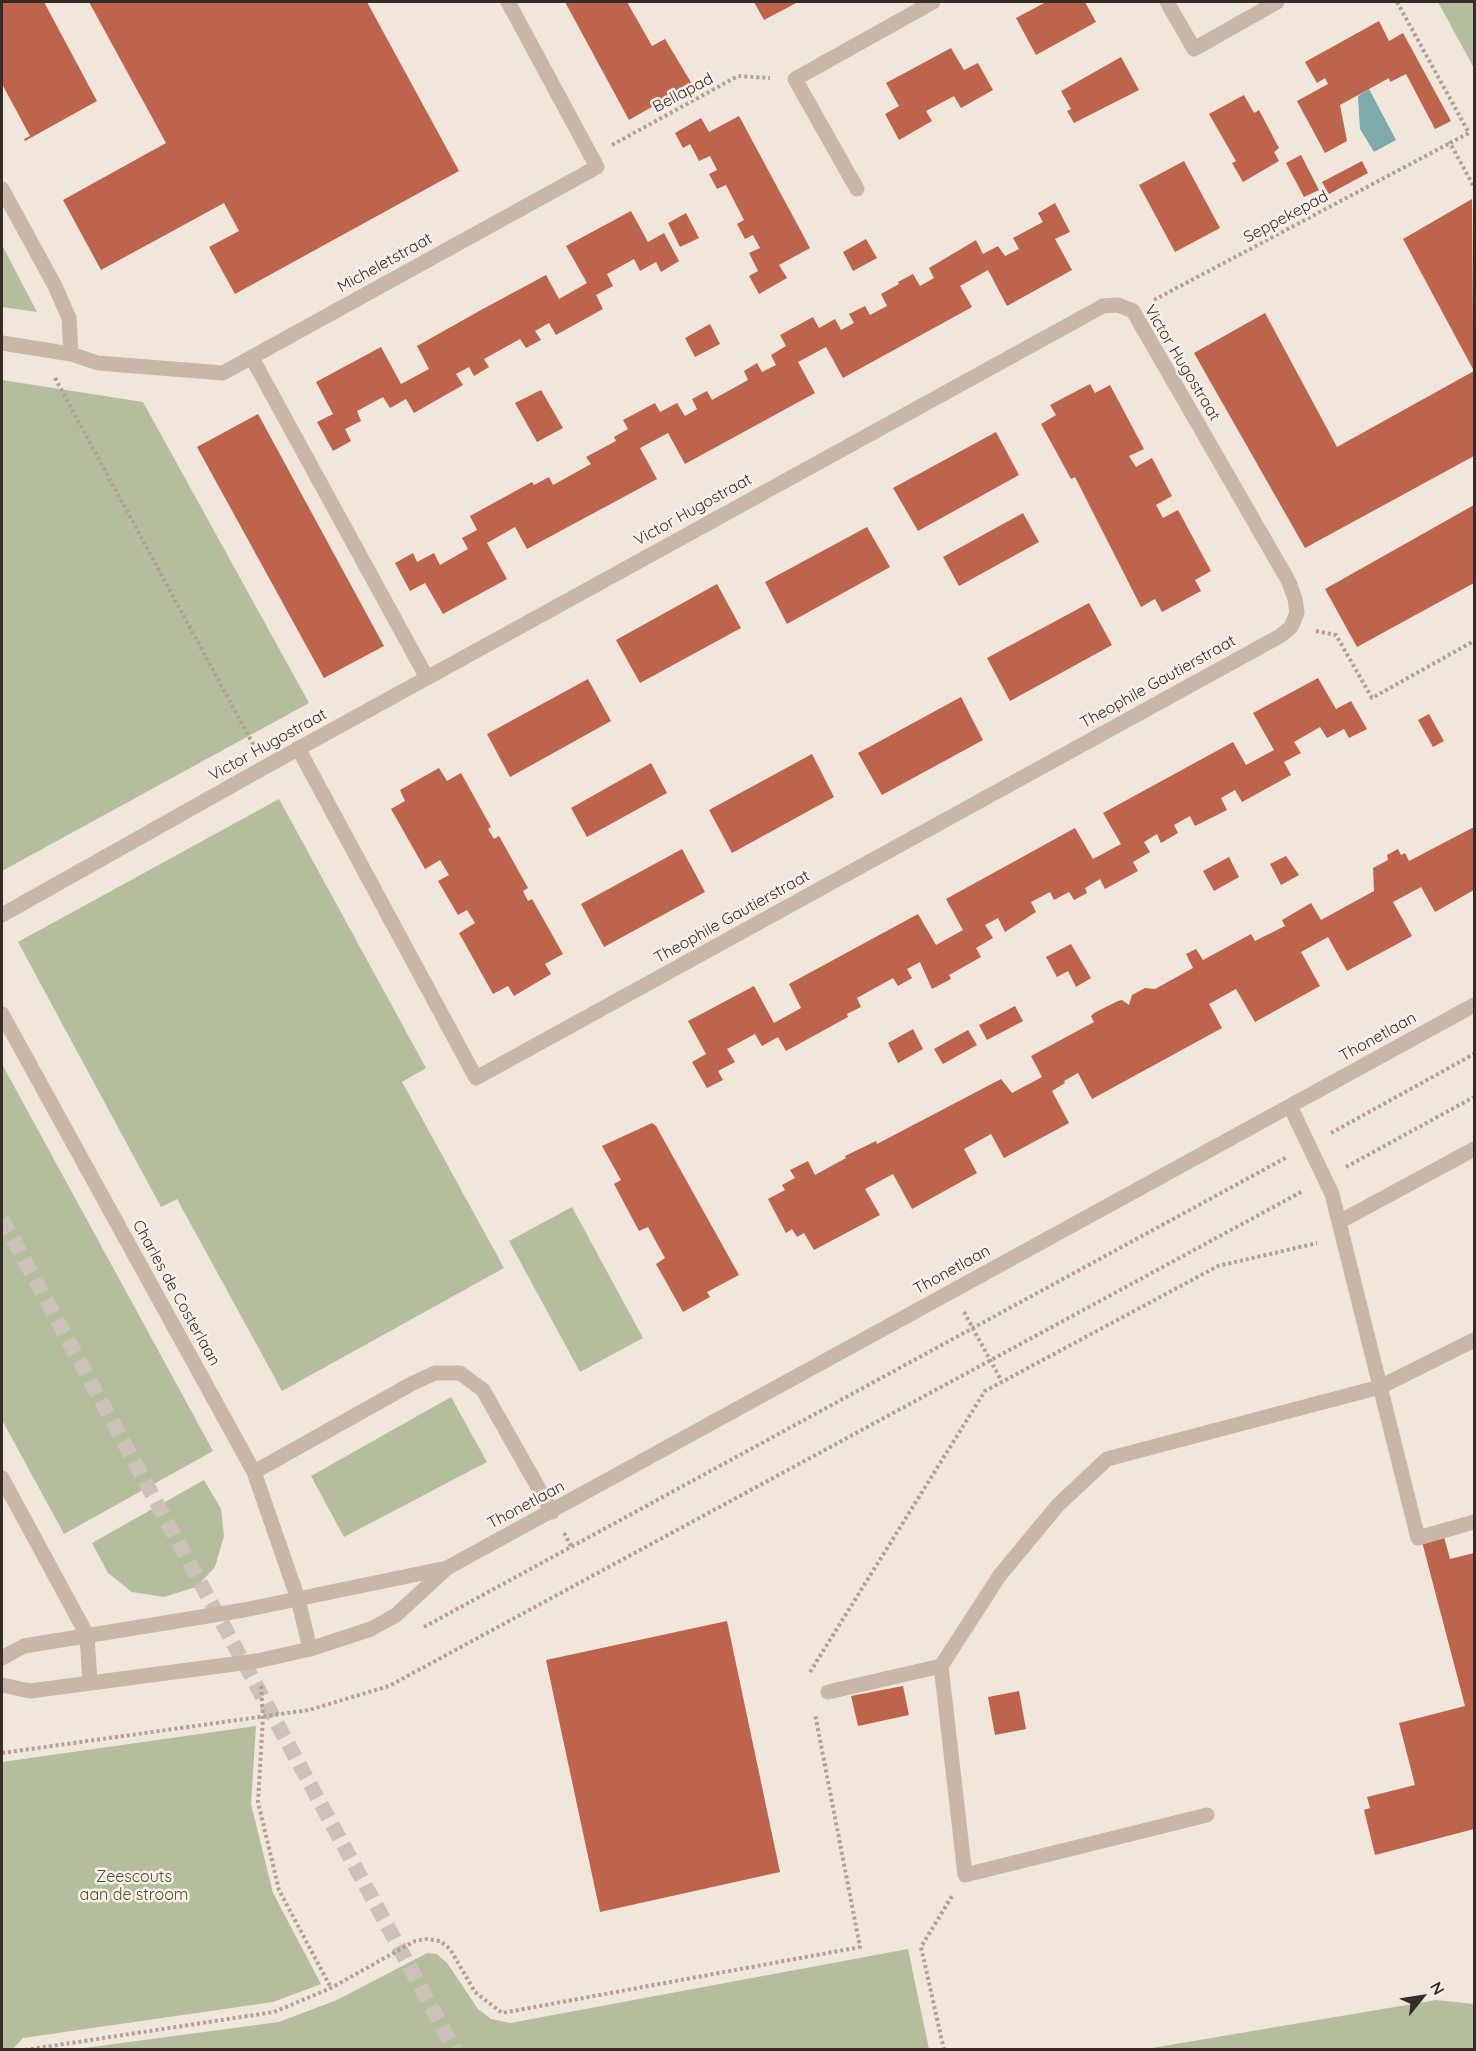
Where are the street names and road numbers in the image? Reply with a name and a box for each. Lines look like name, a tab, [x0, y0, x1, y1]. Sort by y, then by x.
street label: Bellapad	[650, 69, 716, 117]
street label: Seppekepad	[1241, 187, 1331, 247]
street label: Micheletstraat	[334, 229, 436, 297]
street label: Victor Hugostraat	[1140, 302, 1224, 424]
street label: Victor Hugostraat	[631, 470, 755, 550]
street label: Theophile Gautierstraat	[1077, 631, 1239, 733]
street label: Victor Hugostraat	[206, 705, 330, 785]
street label: Theophile Gautierstraat	[651, 866, 813, 968]
street label: Thonetlaan	[1336, 1008, 1420, 1066]
street label: Charles de Costerlaan	[128, 1217, 224, 1369]
street label: Thonetlaan	[910, 1241, 994, 1299]
street label: Thonetlaan	[484, 1477, 568, 1533]

